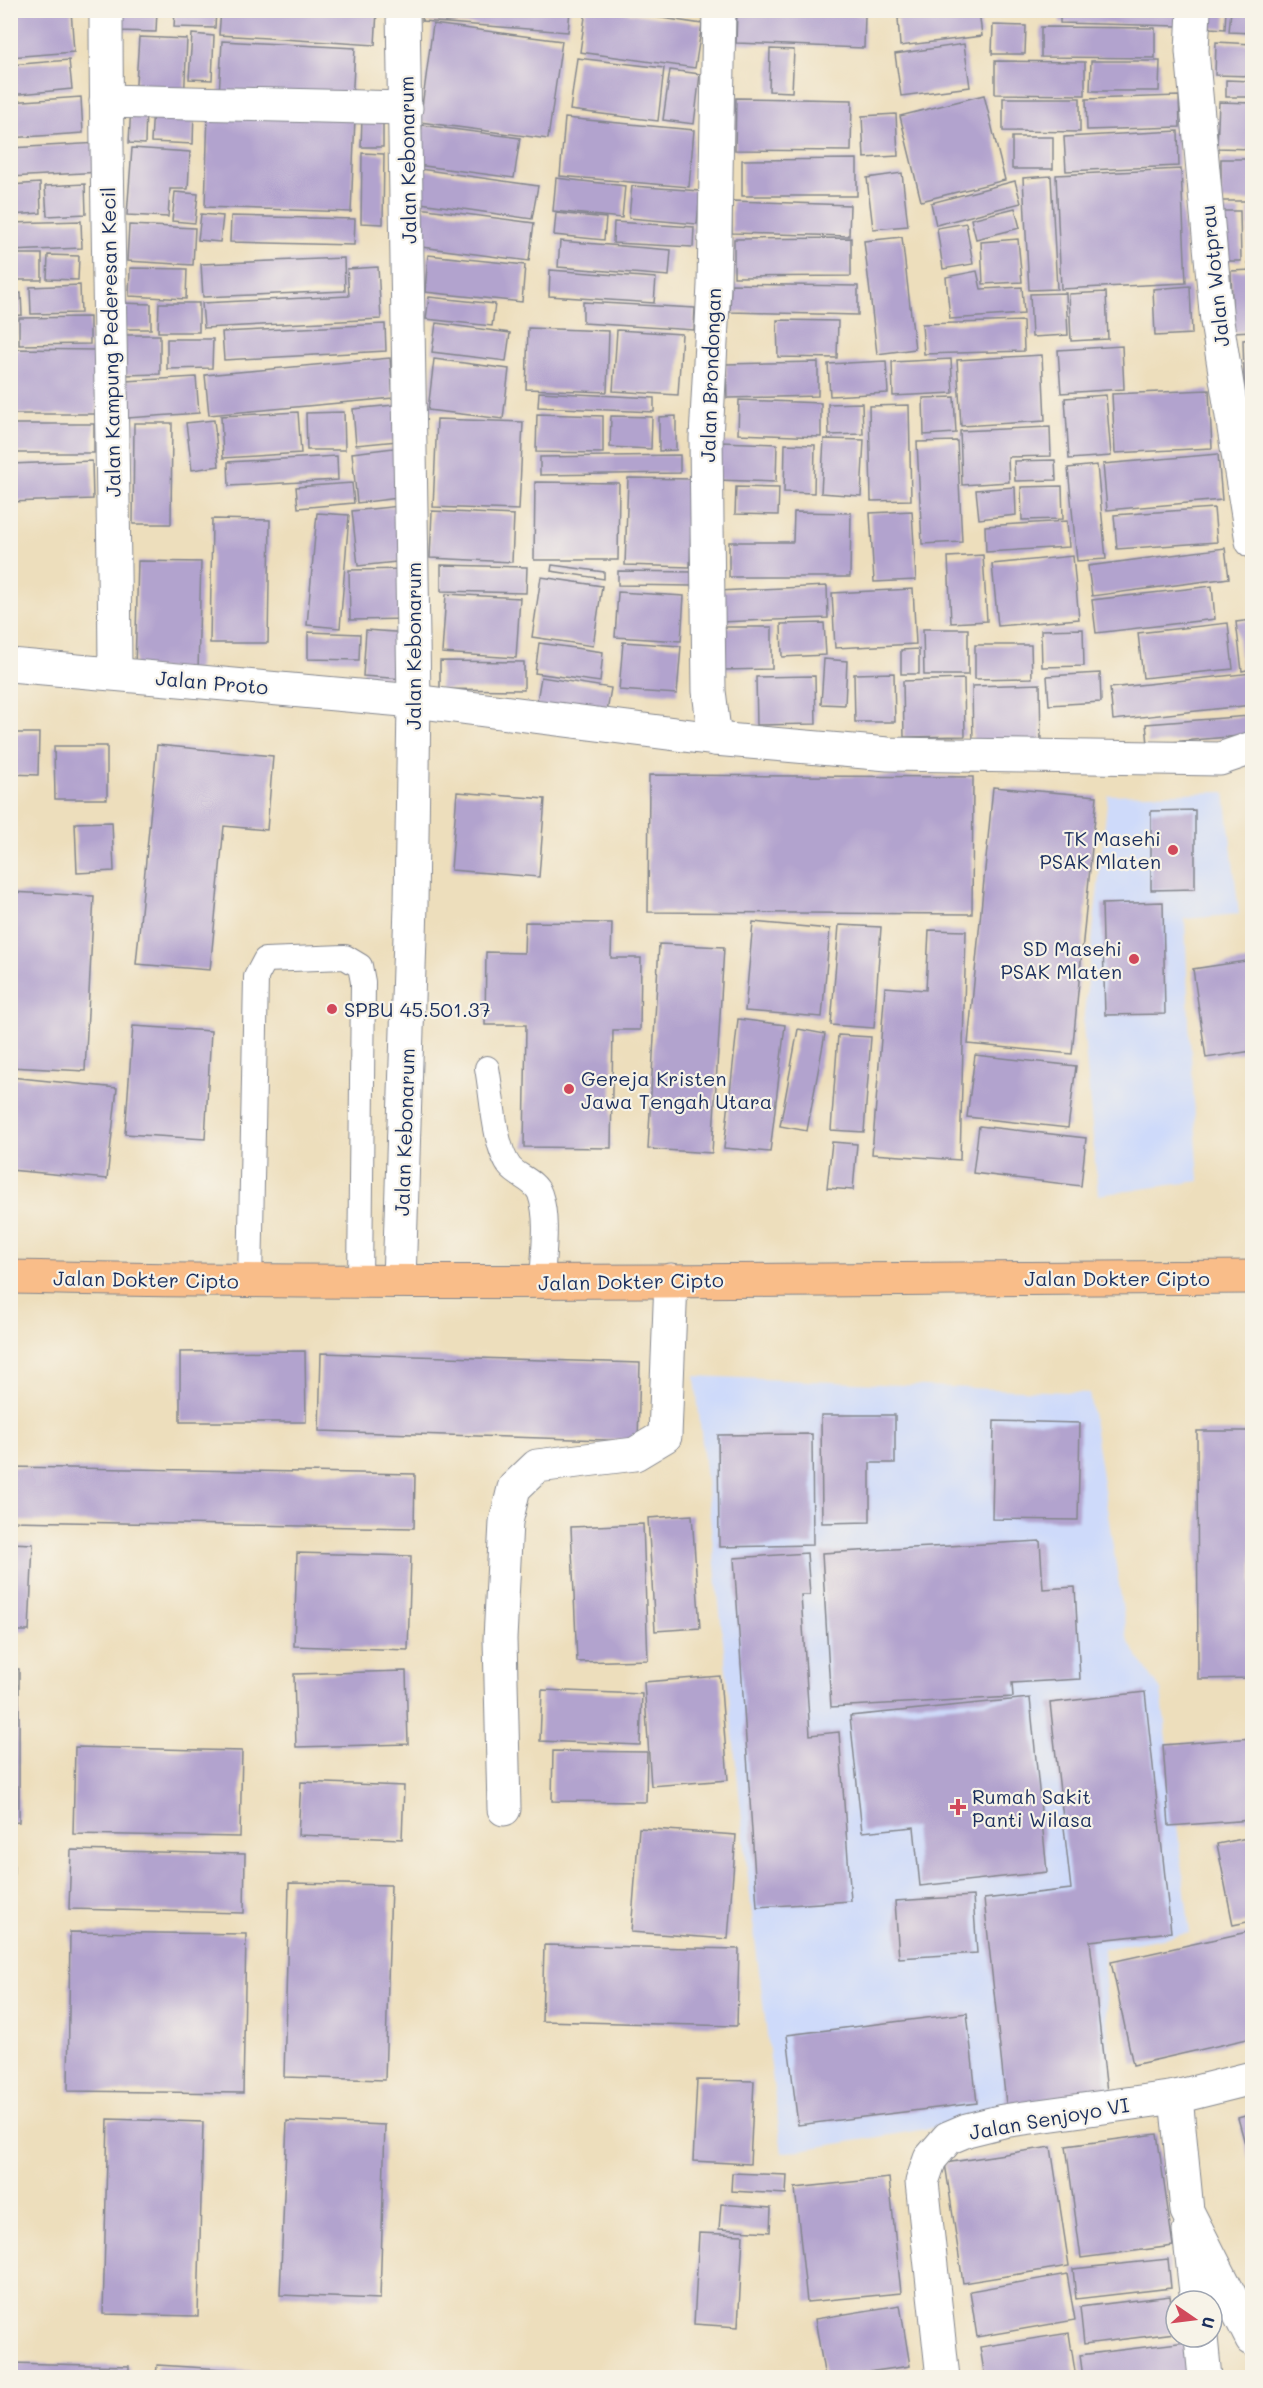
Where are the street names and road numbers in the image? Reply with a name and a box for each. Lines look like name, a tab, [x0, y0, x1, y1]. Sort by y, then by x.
street label: Jalan Kebonarum	[393, 76, 421, 244]
street label: Jalan Kampung Pederesan Kecil	[94, 187, 126, 497]
street label: Jalan Wotprau	[1194, 204, 1234, 348]
street label: Jalan Brondongan	[694, 287, 726, 463]
street label: Jalan Kebonarum	[400, 562, 426, 730]
street label: Jalan Proto	[154, 664, 270, 700]
street label: Jalan Kebonarum	[388, 1048, 420, 1216]
street label: Jalan Dokter Cipto	[53, 1264, 239, 1294]
street label: Jalan Dokter Cipto	[1024, 1265, 1210, 1291]
street label: Jalan Dokter Cipto	[538, 1266, 724, 1296]
street label: Jalan Senjoyo VI	[967, 2091, 1131, 2145]

